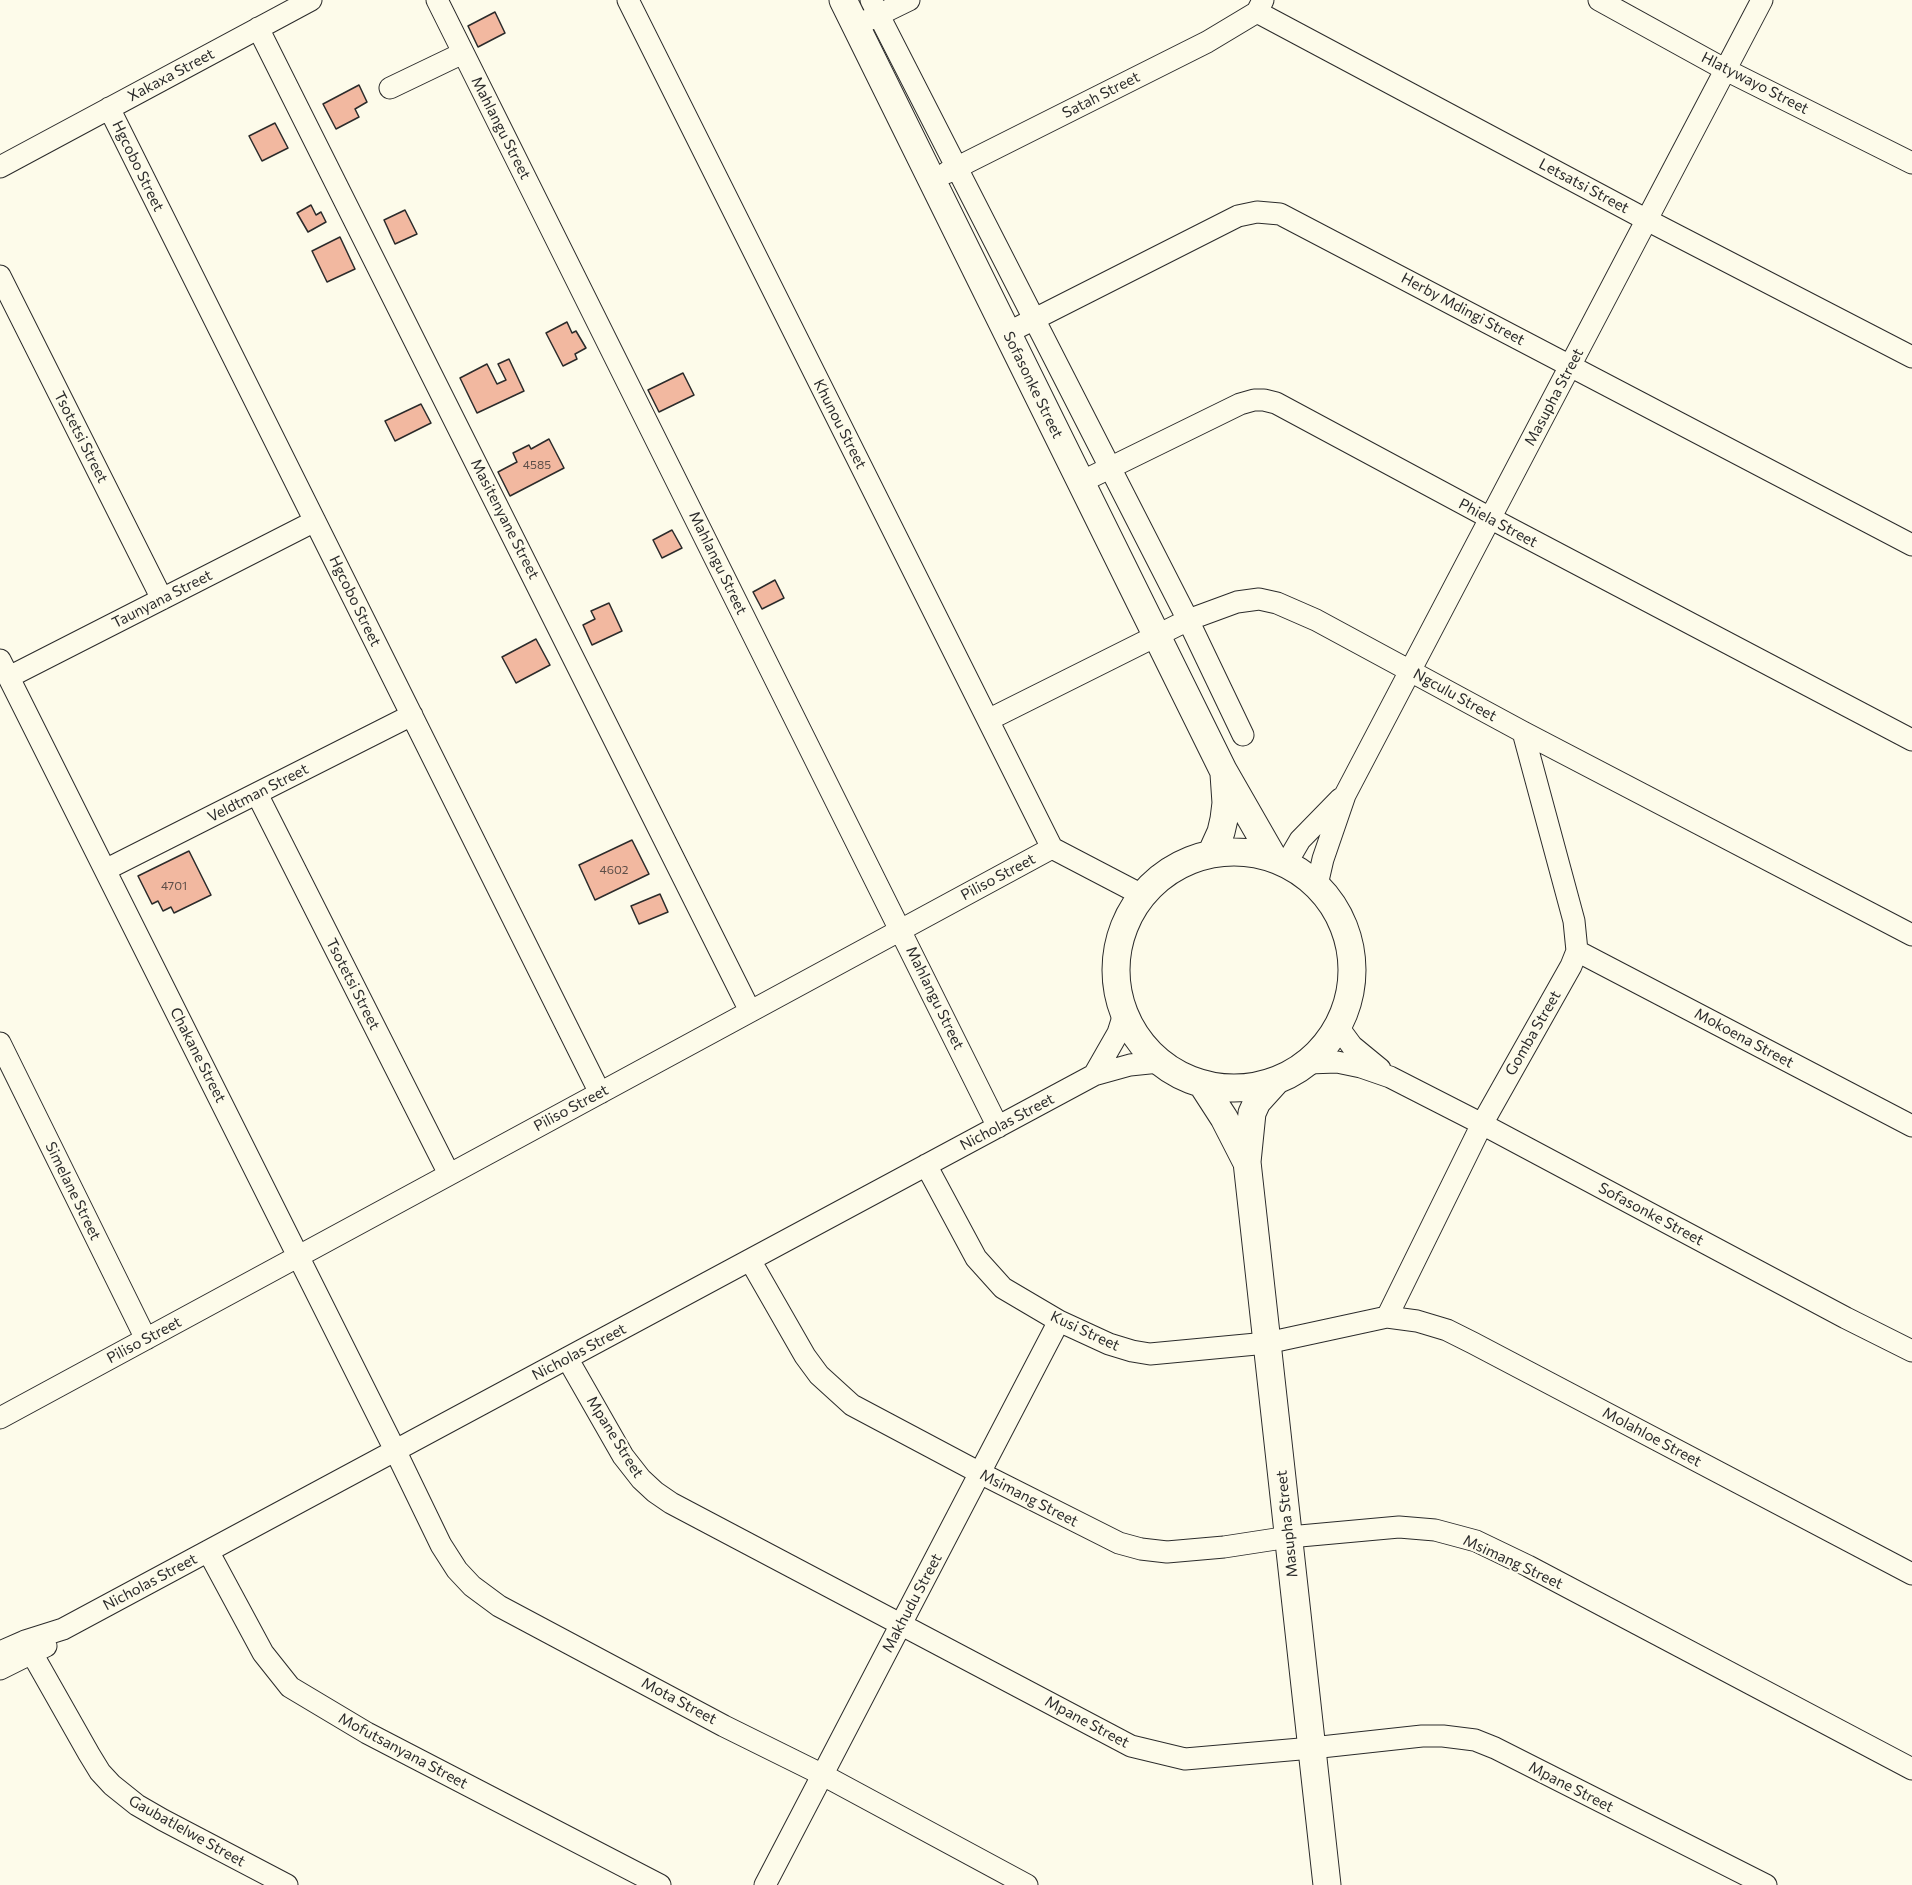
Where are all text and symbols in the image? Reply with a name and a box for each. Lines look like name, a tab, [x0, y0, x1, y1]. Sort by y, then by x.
street label: Xakaxa Street	[125, 45, 217, 105]
street label: Hlatywayo Street	[1698, 48, 1812, 118]
street label: Satah Street	[1059, 68, 1143, 122]
street label: Mahlangu Street	[467, 74, 535, 182]
street label: Hgcobo Street	[108, 118, 168, 214]
street label: Letsatsi Street	[1536, 155, 1632, 217]
street label: Herby Mdingi Street	[1398, 269, 1528, 349]
street label: Sofasonke Street	[999, 329, 1067, 441]
street label: Masupha Street	[1521, 345, 1587, 449]
street label: Khunou Street	[810, 376, 870, 472]
street label: Tsotetsi Street	[50, 388, 112, 486]
street label: Masitenyane Street	[467, 456, 543, 582]
house number: 4585	[523, 458, 551, 472]
street label: Phiela Street	[1455, 495, 1541, 551]
street label: Mahlangu Street	[685, 508, 751, 618]
street label: Hgcobo Street	[325, 553, 385, 649]
street label: Taunyana Street	[109, 566, 215, 632]
street label: Ngculu Street	[1410, 665, 1500, 725]
street label: Veldtman Street	[205, 760, 311, 826]
street label: Piliso Street	[958, 850, 1038, 904]
house number: 4602	[600, 863, 628, 877]
house number: 4701	[161, 879, 187, 893]
street label: Tsotetsi Street	[322, 935, 384, 1033]
street label: Mahlangu Street	[902, 943, 968, 1053]
street label: Gomba Street	[1501, 987, 1565, 1079]
street label: Chakane Street	[166, 1004, 230, 1106]
street label: Mokoena Street	[1691, 1004, 1797, 1072]
street label: Piliso Street	[531, 1081, 611, 1135]
street label: Nicholas Street	[957, 1090, 1057, 1154]
street label: Simelane Street	[41, 1139, 105, 1243]
street label: Sofasonke Street	[1595, 1179, 1707, 1249]
street label: Kusi Street	[1048, 1307, 1122, 1355]
street label: Piliso Street	[104, 1313, 184, 1367]
street label: Nicholas Street	[529, 1320, 629, 1384]
street label: Mpane Street	[583, 1393, 647, 1481]
street label: Molahloe Street	[1599, 1403, 1705, 1471]
street label: Msimang Street	[977, 1465, 1081, 1531]
street label: Masupha Street	[1272, 1469, 1302, 1579]
street label: Msimang Street	[1460, 1531, 1566, 1593]
street label: Nicholas Street	[100, 1550, 200, 1614]
street label: Makhudu Street	[878, 1550, 946, 1656]
street label: Mota Street	[638, 1674, 720, 1728]
street label: Mpane Street	[1042, 1692, 1132, 1752]
street label: Mofutsanyana Street	[335, 1709, 471, 1793]
street label: Mpane Street	[1526, 1758, 1616, 1816]
street label: Gaubatlelwe Street	[126, 1791, 248, 1871]

